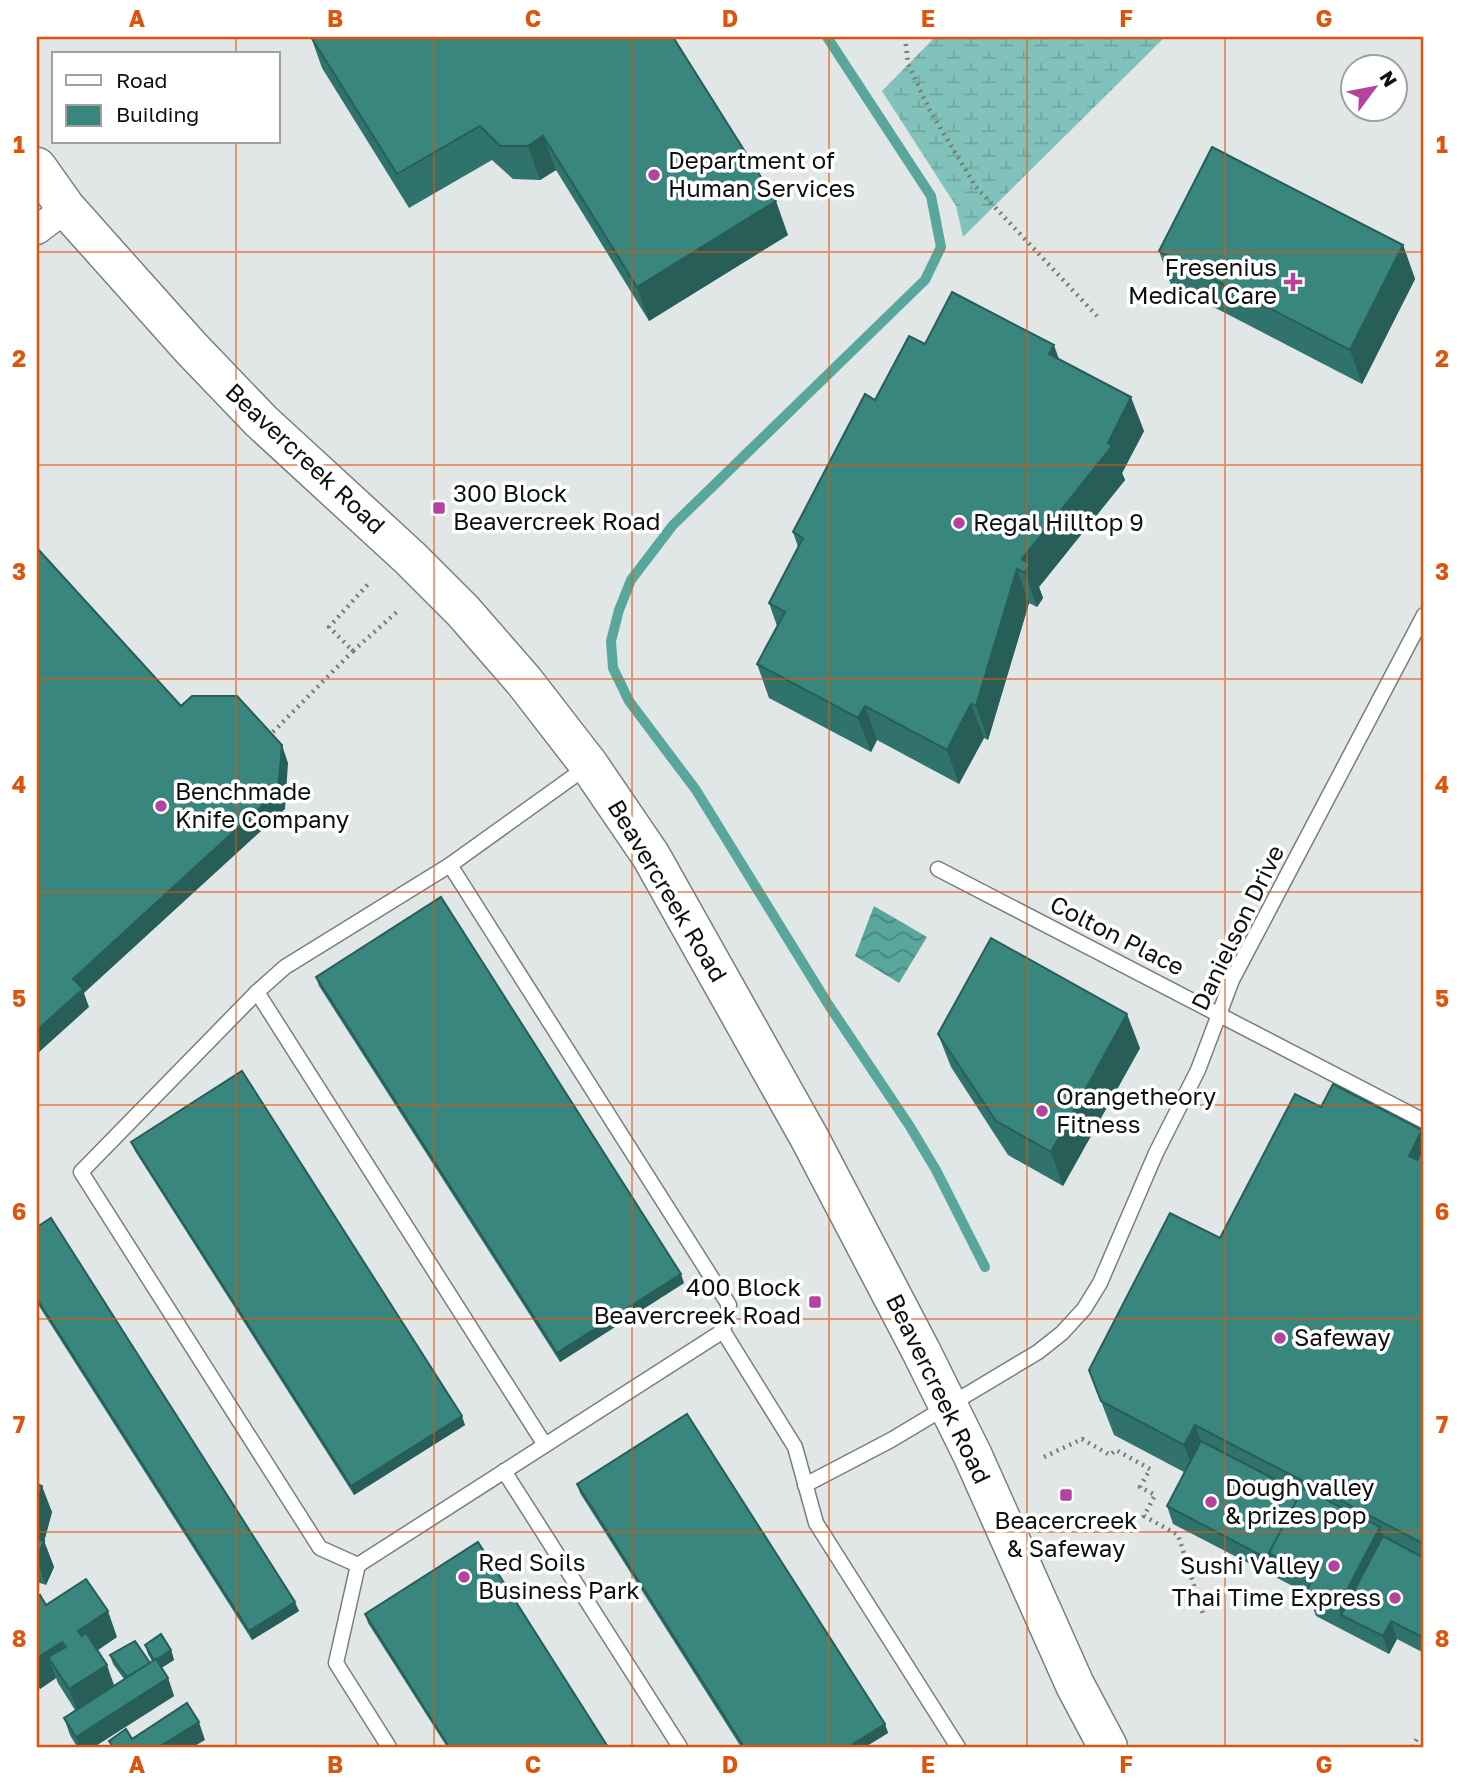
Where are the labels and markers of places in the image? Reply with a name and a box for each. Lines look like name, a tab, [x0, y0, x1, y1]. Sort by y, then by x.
place label: Department of Human Services	[668, 145, 855, 202]
marker: Department of Human Services	[646, 167, 662, 183]
place label: Fresenius Medical Care	[1128, 252, 1277, 309]
marker: Fresenius Medical Care	[1283, 272, 1303, 292]
place label: 300 Block Beavercreek Road	[453, 478, 660, 535]
marker: 300 Block Beavercreek Road	[431, 500, 447, 516]
place label: Regal Hilltop 9	[973, 507, 1144, 536]
marker: Regal Hilltop 9	[951, 515, 967, 531]
place label: Benchmade Knife Company	[175, 776, 349, 833]
marker: Benchmade Knife Company	[153, 798, 169, 814]
place label: Orangetheory Fitness	[1056, 1081, 1216, 1138]
marker: Orangetheory Fitness	[1034, 1103, 1050, 1119]
place label: 400 Block Beavercreek Road	[594, 1272, 801, 1329]
marker: 400 Block Beavercreek Road	[807, 1294, 823, 1310]
place label: Safeway	[1294, 1322, 1391, 1351]
marker: Safeway	[1272, 1330, 1288, 1346]
place label: Dough valley & prizes pop	[1225, 1472, 1375, 1529]
marker: Beacercreek & Safeway	[1058, 1487, 1074, 1503]
marker: Dough valley & prizes pop	[1203, 1494, 1219, 1510]
place label: Beacercreek & Safeway	[994, 1505, 1138, 1562]
place label: Red Soils Business Park	[478, 1547, 640, 1604]
place label: Sushi Valley	[1180, 1550, 1320, 1579]
marker: Sushi Valley	[1326, 1558, 1342, 1574]
marker: Red Soils Business Park	[456, 1569, 472, 1585]
place label: Thai Time Express	[1172, 1582, 1381, 1611]
marker: Thai Time Express	[1387, 1590, 1403, 1606]

